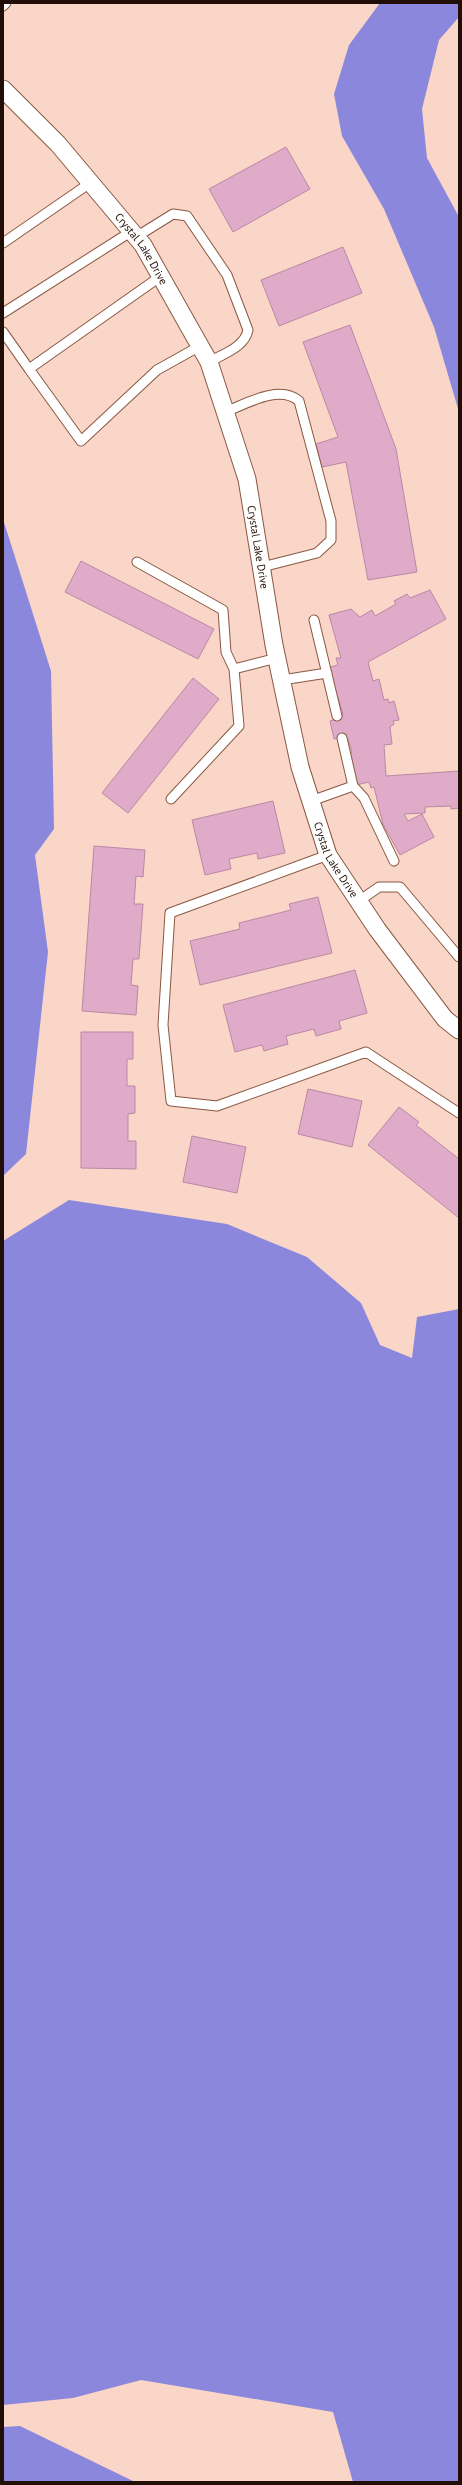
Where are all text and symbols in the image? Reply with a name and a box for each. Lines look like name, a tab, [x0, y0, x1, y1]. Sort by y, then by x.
street label: Crystal Lake Drive	[112, 210, 171, 287]
street label: Crystal Lake Drive	[244, 504, 272, 590]
street label: Crystal Lake Drive	[311, 820, 362, 901]

